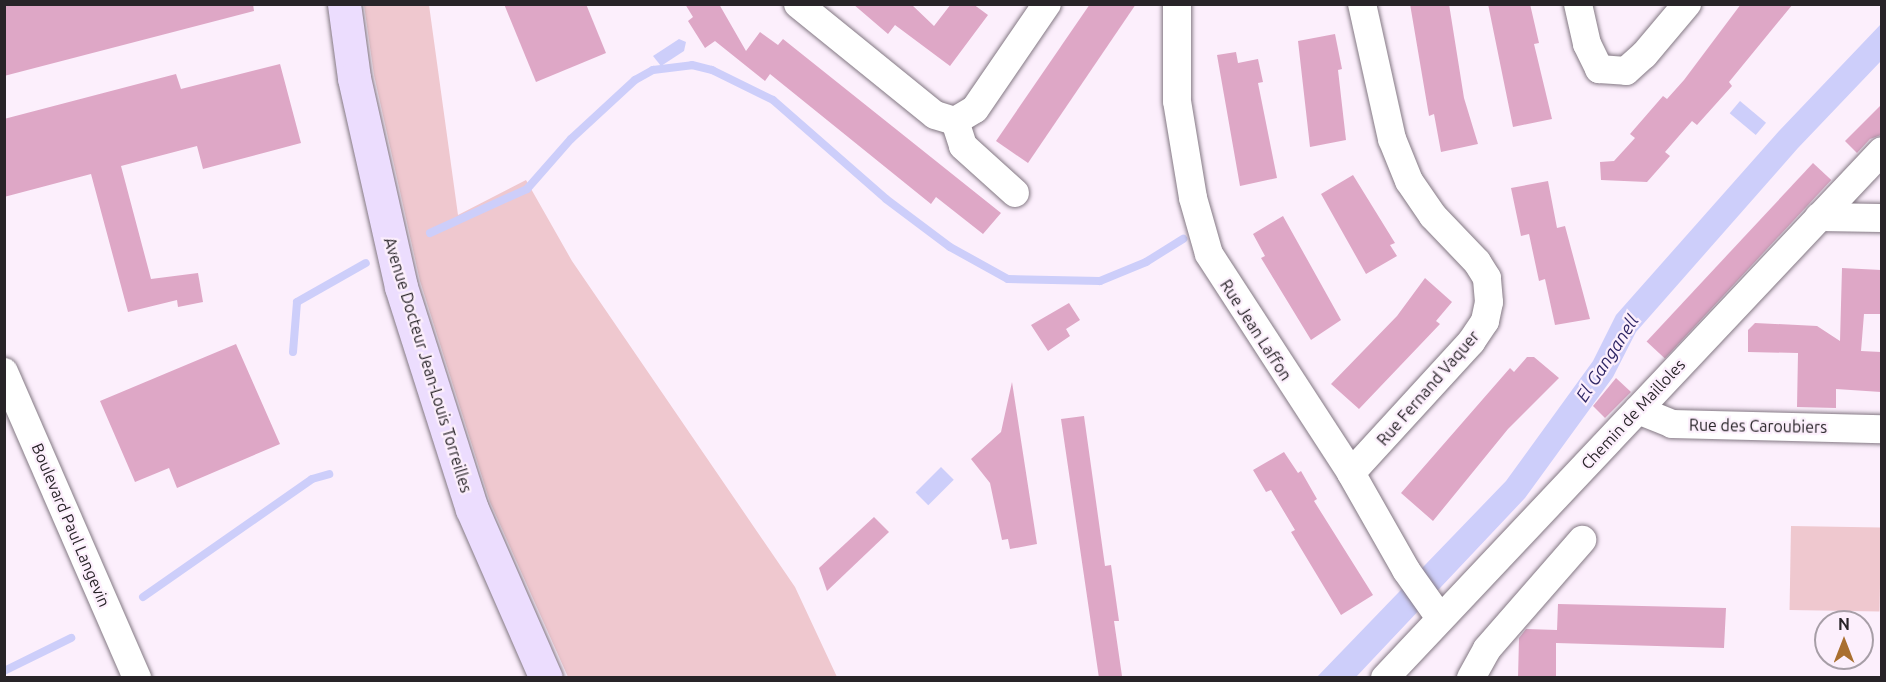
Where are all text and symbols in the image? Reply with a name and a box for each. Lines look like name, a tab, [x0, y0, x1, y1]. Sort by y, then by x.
street label: Avenue Docteur Jean-Louis Torreilles	[380, 235, 476, 495]
street label: Rue Jean Laffon	[1216, 276, 1296, 384]
water label: El Ganganell	[1571, 310, 1643, 406]
street label: Rue Fernand Vaquer	[1373, 327, 1483, 449]
street label: Chemin de Mailloles	[1577, 355, 1689, 473]
street label: Rue des Caroubiers	[1689, 415, 1827, 437]
street label: Boulevard Paul Langevin	[28, 440, 114, 610]
north arrow	[1814, 610, 1874, 670]
text: N	[1838, 615, 1850, 633]

